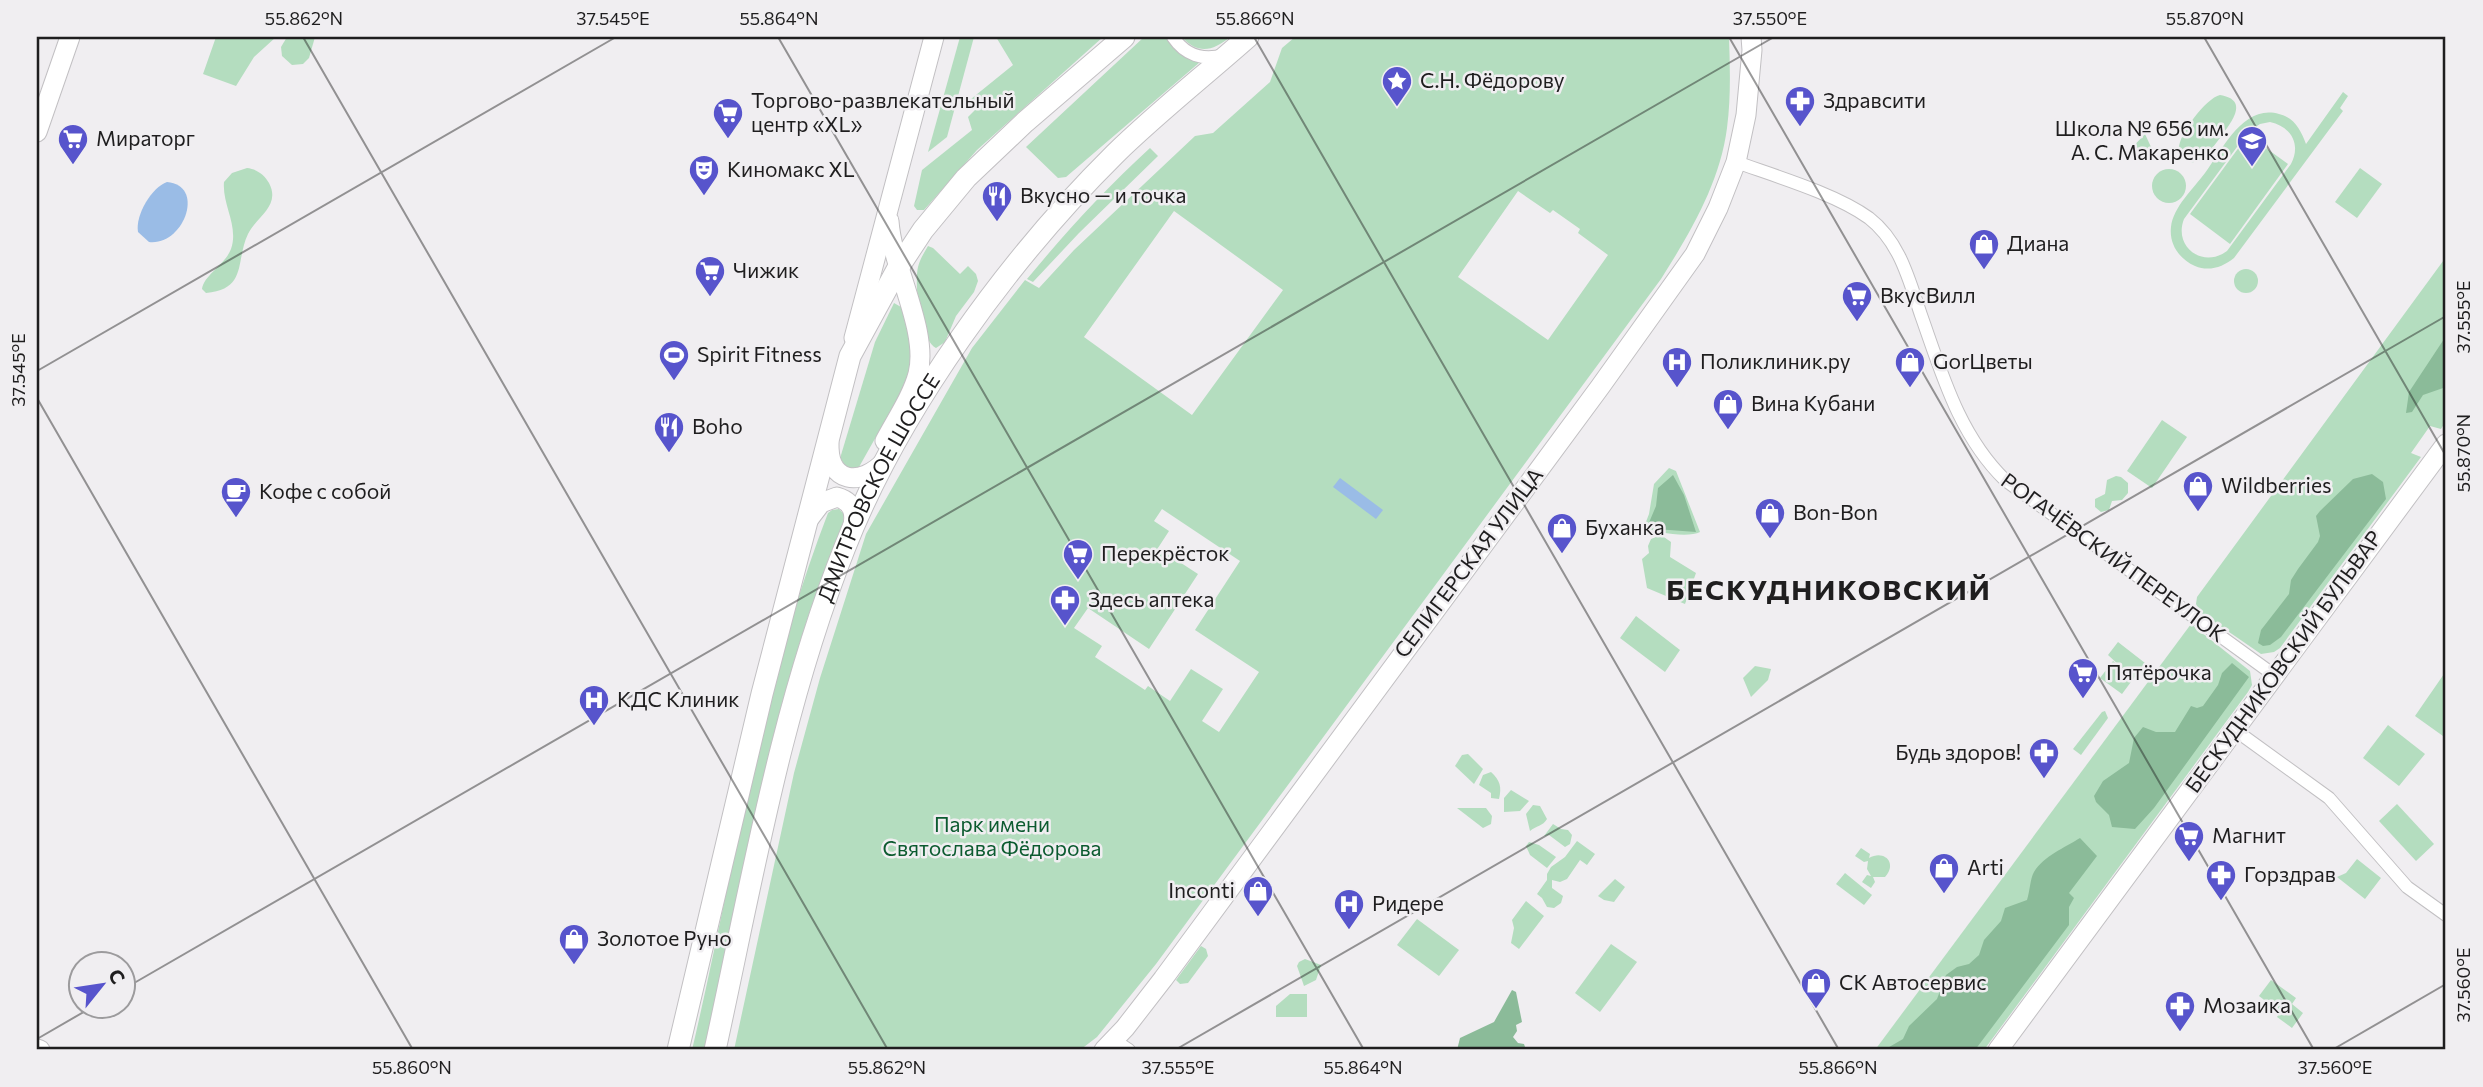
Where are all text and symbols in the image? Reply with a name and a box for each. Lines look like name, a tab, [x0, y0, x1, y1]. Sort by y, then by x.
text: 55.862°N	[265, 7, 343, 29]
text: 37.545°E	[576, 7, 650, 29]
text: 55.864°N	[740, 7, 818, 29]
text: 55.866°N	[1215, 7, 1295, 29]
text: 37.550°E	[1733, 7, 1807, 29]
text: 55.870°N	[2166, 7, 2244, 29]
place icon: С.Н. Фёдорову	[1380, 64, 1414, 108]
place label: С.Н. Фёдорову	[1420, 67, 1565, 92]
pharmacy icon: Здравсити	[1783, 84, 1817, 128]
place label: Торгово-развлекательный центр «XL»	[751, 87, 1015, 136]
place label: Здравсити	[1823, 87, 1926, 112]
supermarket icon: Торгово-развлекательный центр «XL»	[711, 96, 745, 140]
place label: Школа № 656 им. А. С. Макаренко	[2055, 115, 2229, 164]
supermarket icon: Мираторг	[56, 122, 90, 166]
school or university icon: Школа № 656 им. А. С. Макаренко	[2235, 124, 2269, 168]
place label: Мираторг	[96, 125, 195, 150]
theatre icon: Киномакс XL	[687, 153, 721, 197]
place label: Киномакс XL	[727, 156, 855, 181]
restaurant icon: Вкусно — и точка	[980, 179, 1014, 223]
place label: Вкусно — и точка	[1020, 182, 1186, 207]
shop icon: Диана	[1967, 227, 2001, 271]
place label: Диана	[2007, 230, 2069, 255]
supermarket icon: Чижик	[693, 254, 727, 298]
place label: Чижик	[733, 257, 799, 282]
supermarket icon: ВкусВилл	[1840, 279, 1874, 323]
text: 37.555°E	[2452, 281, 2474, 353]
place label: ВкусВилл	[1880, 282, 1976, 307]
text: 37.545°E	[7, 333, 29, 407]
sports icon: Spirit Fitness	[657, 338, 691, 382]
place label: Spirit Fitness	[697, 341, 822, 366]
hospital icon: Поликлиник.ру	[1660, 345, 1694, 389]
shop icon: GorЦветы	[1893, 345, 1927, 389]
place label: Поликлиник.ру	[1700, 348, 1851, 373]
place label: GorЦветы	[1933, 348, 2033, 373]
street label: ДМИТРОВСКОЕ ШОССЕ	[812, 368, 944, 605]
shop icon: Вина Кубани	[1711, 387, 1745, 431]
place label: Вина Кубани	[1751, 390, 1875, 415]
restaurant icon: Boho	[652, 410, 686, 454]
place label: Boho	[692, 413, 743, 438]
text: 55.870°N	[2452, 414, 2474, 492]
street label: СЕЛИГЕРСКАЯ УЛИЦА	[1388, 462, 1547, 662]
street label: РОГАЧЁВСКИЙ ПЕРЕУЛОК	[1997, 467, 2231, 647]
shop icon: Wildberries	[2181, 469, 2215, 513]
place label: Wildberries	[2221, 472, 2332, 497]
cafe icon: Кофе с собой	[219, 475, 253, 519]
place label: Кофе с собой	[259, 478, 391, 503]
shop icon: Bon-Bon	[1753, 496, 1787, 540]
place label: Bon-Bon	[1793, 499, 1878, 524]
shop icon: Буханка	[1545, 511, 1579, 555]
place label: Буханка	[1585, 514, 1665, 539]
street label: БЕСКУДНИКОВСКИЙ БУЛЬВАР	[2179, 525, 2386, 797]
supermarket icon: Перекрёсток	[1061, 537, 1095, 581]
place label: Перекрёсток	[1101, 540, 1230, 565]
district label: БЕСКУДНИКОВСКИЙ	[1666, 572, 1992, 606]
pharmacy icon: Здесь аптека	[1048, 583, 1082, 627]
place label: Здесь аптека	[1088, 586, 1214, 611]
supermarket icon: Пятёрочка	[2066, 656, 2100, 700]
place label: Пятёрочка	[2106, 659, 2212, 684]
hospital icon: КДС Клиник	[577, 683, 611, 727]
place label: КДС Клиник	[617, 686, 739, 711]
pharmacy icon: Будь здоров!	[2027, 736, 2061, 780]
place label: Будь здоров!	[1895, 739, 2021, 764]
park label: Парк имени Святослава Фёдорова	[883, 811, 1101, 860]
supermarket icon: Магнит	[2172, 819, 2206, 863]
place label: Магнит	[2212, 822, 2286, 847]
shop icon: Arti	[1927, 851, 1961, 895]
place label: Arti	[1967, 854, 2004, 879]
pharmacy icon: Горздрав	[2204, 858, 2238, 902]
place label: Горздрав	[2244, 861, 2336, 886]
shop icon: Inconti	[1241, 874, 1275, 918]
place label: Inconti	[1168, 877, 1235, 902]
hospital icon: Ридере	[1332, 887, 1366, 931]
place label: Ридере	[1372, 890, 1444, 915]
shop icon: Золотое Руно	[557, 922, 591, 966]
place label: Золотое Руно	[597, 925, 732, 950]
text: 37.560°E	[2452, 948, 2474, 1022]
north arrow	[66, 950, 136, 1020]
text: С	[104, 965, 130, 988]
shop icon: СК Автосервис	[1799, 966, 1833, 1010]
place label: СК Автосервис	[1839, 969, 1987, 994]
pharmacy icon: Мозаика	[2163, 989, 2197, 1033]
place label: Мозаика	[2203, 992, 2291, 1017]
text: 55.860°N	[372, 1056, 452, 1078]
text: 55.862°N	[848, 1056, 926, 1078]
text: 37.555°E	[1142, 1056, 1214, 1078]
text: 55.864°N	[1324, 1056, 1402, 1078]
text: 55.866°N	[1798, 1056, 1878, 1078]
text: 37.560°E	[2298, 1056, 2372, 1078]

